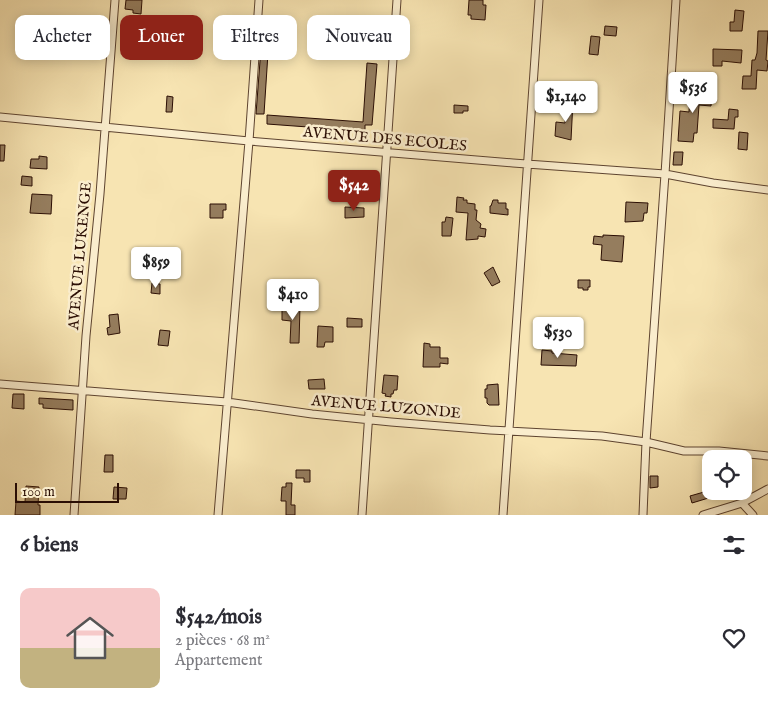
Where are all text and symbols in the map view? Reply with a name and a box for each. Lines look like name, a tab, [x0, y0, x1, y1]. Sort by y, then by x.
chip: Acheter	[15, 15, 110, 60]
chip: Louer	[120, 15, 203, 60]
chip: Filtres	[213, 15, 297, 60]
chip: Nouveau	[307, 15, 410, 60]
pin: $536	[663, 72, 723, 114]
text: $536	[679, 78, 707, 98]
pin: $1,140	[525, 80, 607, 123]
text: $1,140	[546, 87, 586, 107]
street label: AVENUE DES ECOLES	[301, 122, 468, 156]
pin: $542	[324, 170, 384, 212]
text: $542	[339, 176, 369, 196]
street label: AVENUE LUKENGE	[64, 181, 96, 332]
pin: $859	[126, 246, 186, 289]
text: $859	[142, 253, 170, 273]
pin: $410	[263, 278, 323, 321]
text: $410	[278, 285, 308, 305]
pin: $530	[528, 316, 588, 359]
text: $530	[544, 323, 572, 343]
street label: AVENUE LUZONDE	[309, 391, 462, 423]
map controls	[702, 450, 752, 500]
button: locate	[702, 450, 752, 500]
scale bar	[15, 480, 119, 503]
text: 100 m	[22, 483, 55, 501]
icon: filters	[720, 531, 748, 559]
text: 6 biens	[20, 532, 78, 559]
text: $542/mois	[175, 604, 262, 631]
icon: home	[60, 608, 120, 668]
icon: heart	[720, 624, 748, 652]
text: 2 pièces · 68 m²	[175, 631, 270, 651]
text: Appartement	[175, 651, 262, 671]

